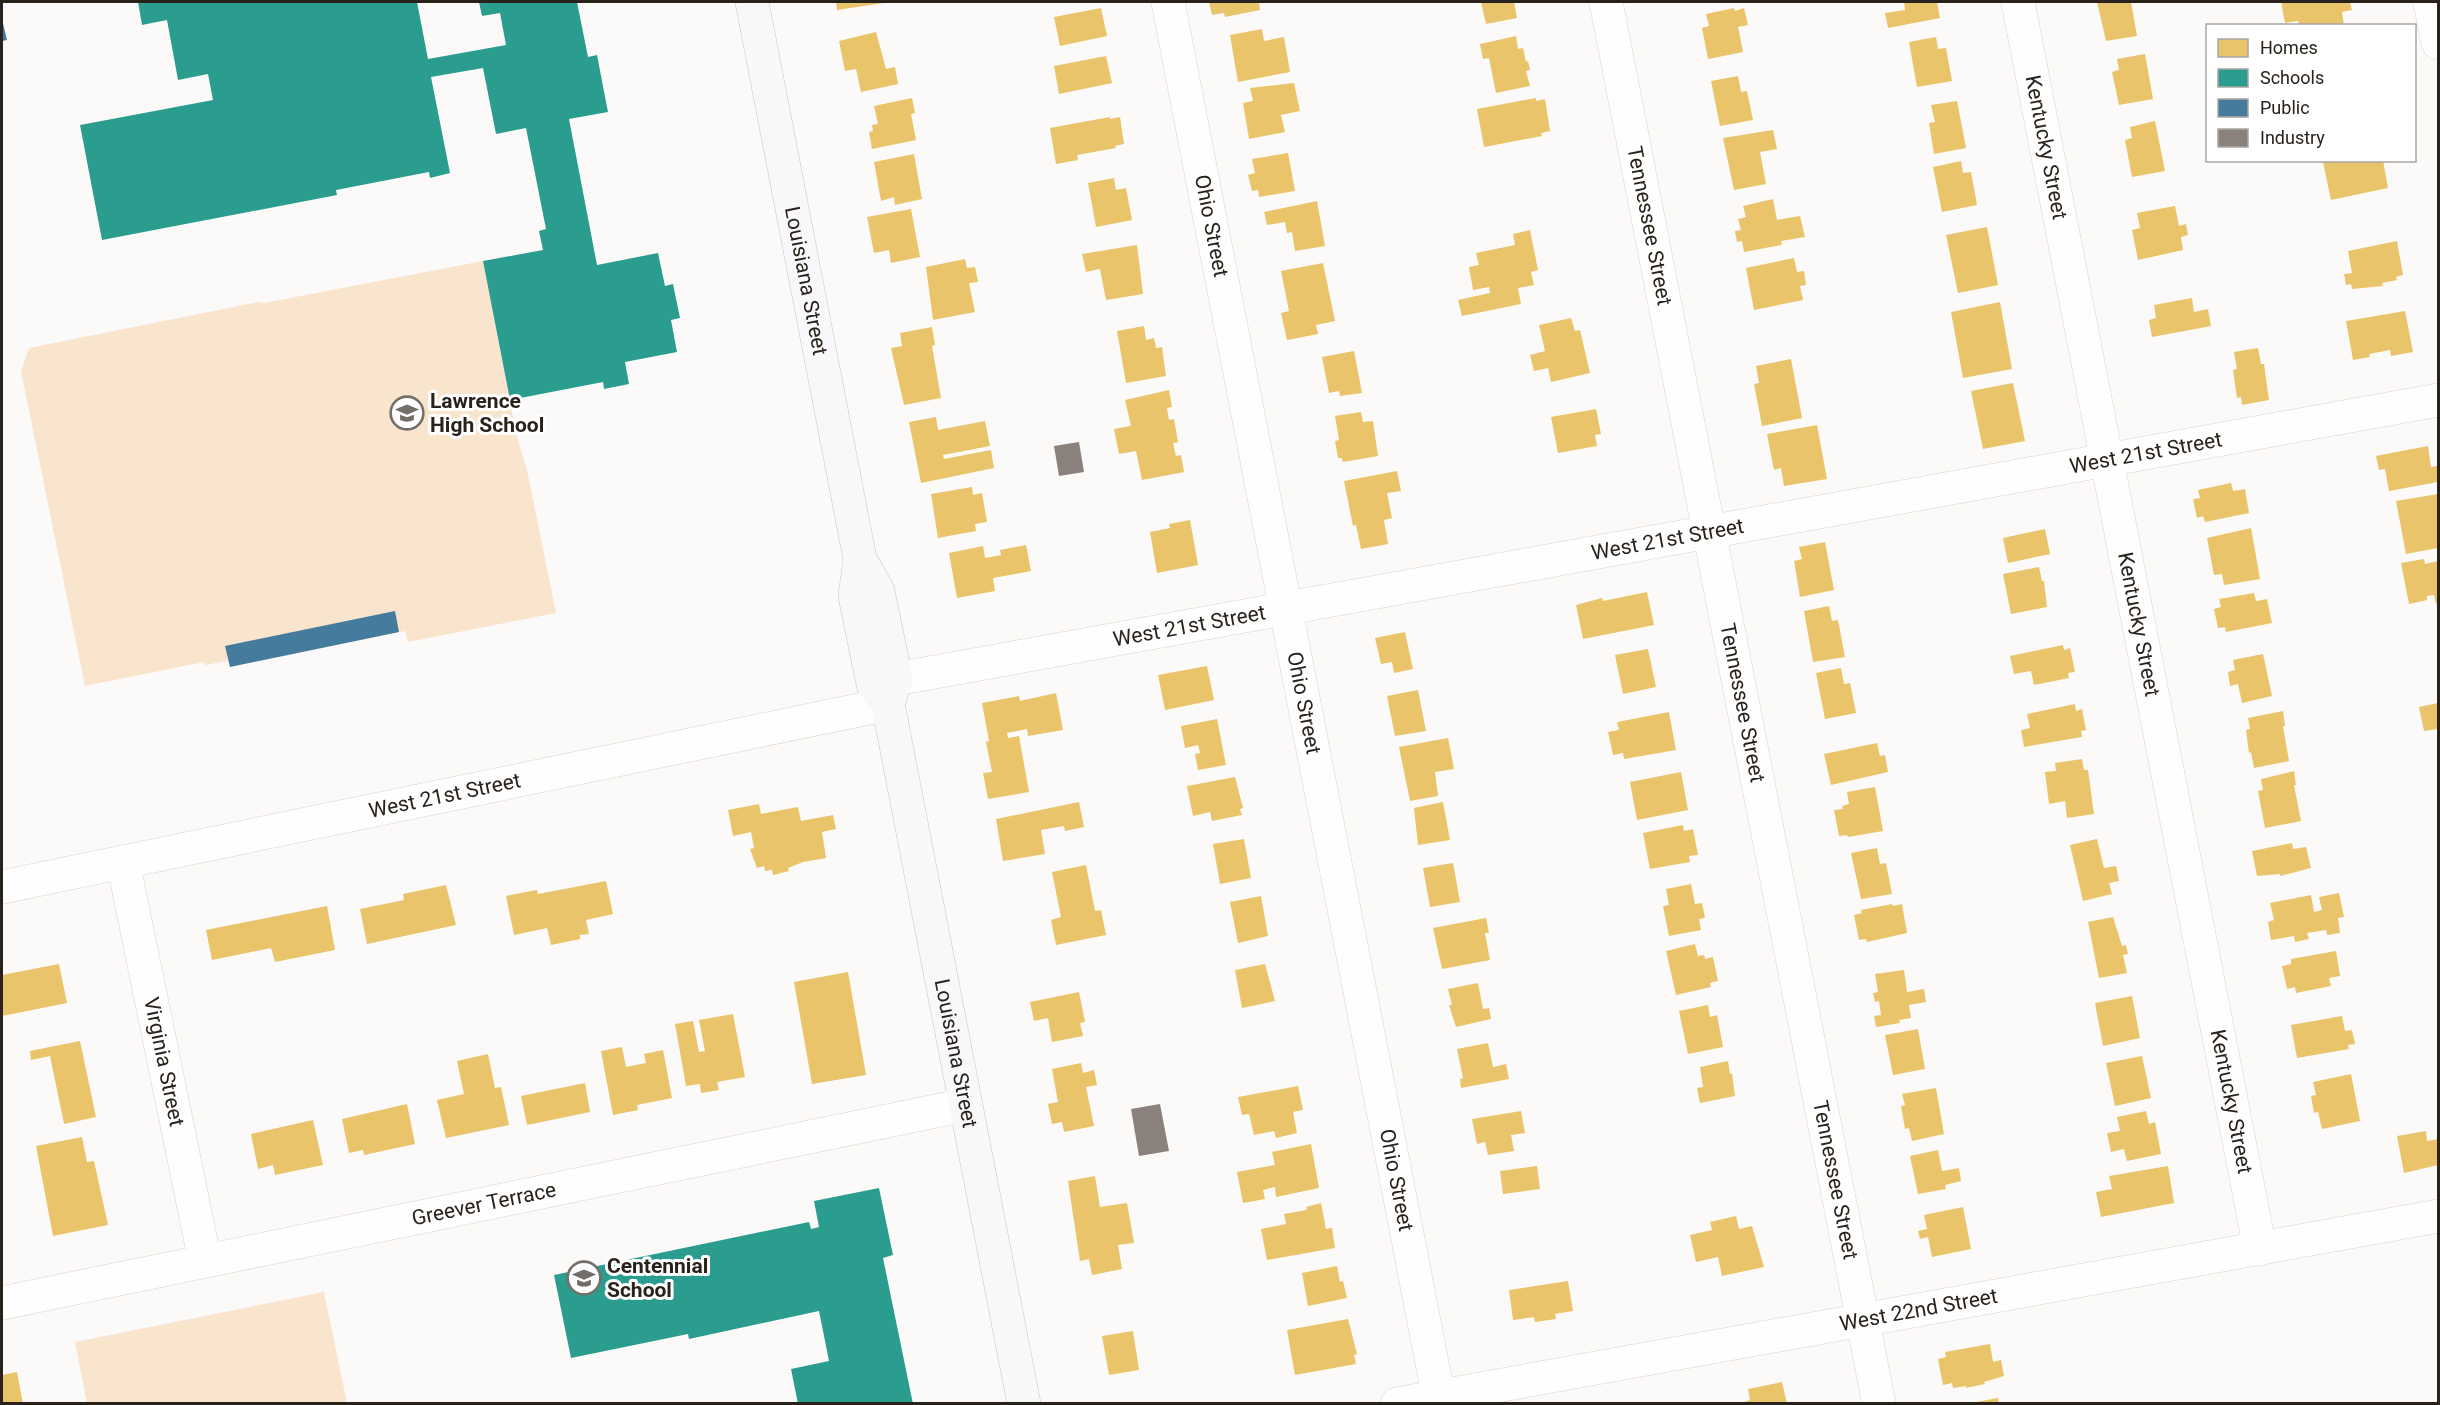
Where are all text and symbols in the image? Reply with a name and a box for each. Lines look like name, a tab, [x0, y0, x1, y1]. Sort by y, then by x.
legend	[2206, 24, 2416, 162]
text: Homes	[2260, 37, 2318, 58]
text: Schools	[2260, 67, 2324, 88]
street label: Kentucky Street	[2020, 73, 2072, 222]
text: Public	[2260, 97, 2310, 118]
text: Industry	[2260, 127, 2325, 148]
street label: Tennessee Street	[1622, 144, 1677, 308]
street label: Ohio Street	[1190, 173, 1233, 279]
street label: Louisiana Street	[780, 204, 832, 357]
place label: Lawrence High School	[430, 389, 544, 437]
school or university icon: Lawrence High School	[389, 395, 425, 431]
street label: West 21st Street	[2068, 427, 2224, 478]
street label: West 21st Street	[1589, 514, 1746, 565]
street label: Kentucky Street	[2113, 550, 2165, 699]
street label: West 21st Street	[1111, 600, 1267, 651]
street label: Tennessee Street	[1715, 621, 1770, 785]
street label: Ohio Street	[1282, 650, 1326, 756]
street label: West 21st Street	[367, 768, 523, 823]
street label: Louisiana Street	[930, 977, 982, 1130]
street label: Virginia Street	[139, 995, 189, 1129]
street label: Kentucky Street	[2206, 1027, 2257, 1176]
street label: Tennessee Street	[1808, 1098, 1863, 1262]
street label: Ohio Street	[1375, 1127, 1418, 1233]
street label: Greever Terrace	[410, 1177, 558, 1230]
place label: Centennial School	[607, 1254, 708, 1302]
school or university icon: Centennial School	[566, 1260, 602, 1296]
street label: West 22nd Street	[1838, 1284, 2000, 1336]

